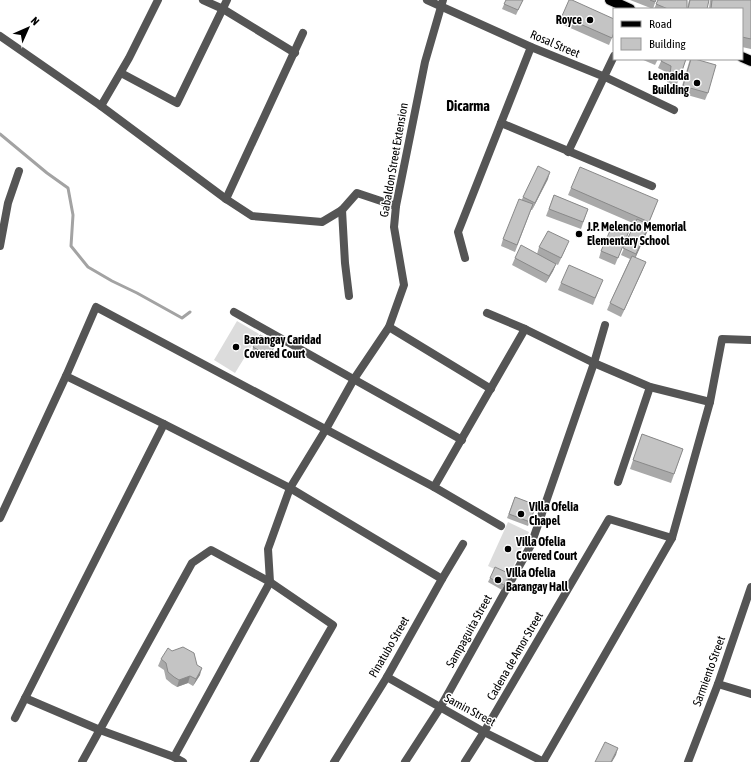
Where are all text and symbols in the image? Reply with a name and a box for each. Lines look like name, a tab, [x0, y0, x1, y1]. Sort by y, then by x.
north arrow	[8, 8, 48, 48]
legend	[613, 8, 743, 60]
place label: Royce	[556, 13, 583, 27]
text: N	[29, 14, 42, 27]
marker: Royce	[585, 15, 595, 25]
text: Road	[649, 17, 672, 31]
street label: Rosal Street	[528, 27, 582, 61]
text: Building	[649, 37, 687, 51]
place label: Leonaida Building	[648, 69, 690, 97]
marker: Leonaida Building	[692, 78, 702, 88]
district label: Dicarma	[446, 98, 490, 114]
street label: Gabaldon Street Extension	[377, 102, 411, 218]
place label: J.P. Melencio Memorial Elementary School	[586, 220, 687, 248]
marker: J.P. Melencio Memorial Elementary School	[574, 229, 584, 239]
place label: Barangay Caridad Covered Court	[244, 333, 322, 361]
marker: Barangay Caridad Covered Court	[231, 342, 241, 352]
place label: Villa Ofelia Chapel	[528, 500, 579, 528]
marker: Villa Ofelia Chapel	[516, 509, 526, 519]
place label: Villa Ofelia Covered Court	[515, 535, 578, 563]
marker: Villa Ofelia Covered Court	[503, 544, 513, 554]
place label: Villa Ofelia Barangay Hall	[505, 566, 569, 594]
marker: Villa Ofelia Barangay Hall	[493, 575, 503, 585]
street label: Sampaguita Street	[443, 592, 495, 670]
street label: Cadena de Amor Street	[484, 609, 546, 703]
street label: Pinatubo Street	[366, 613, 412, 680]
street label: Sarmiento Street	[690, 633, 728, 708]
street label: Samin Street	[442, 691, 498, 730]

